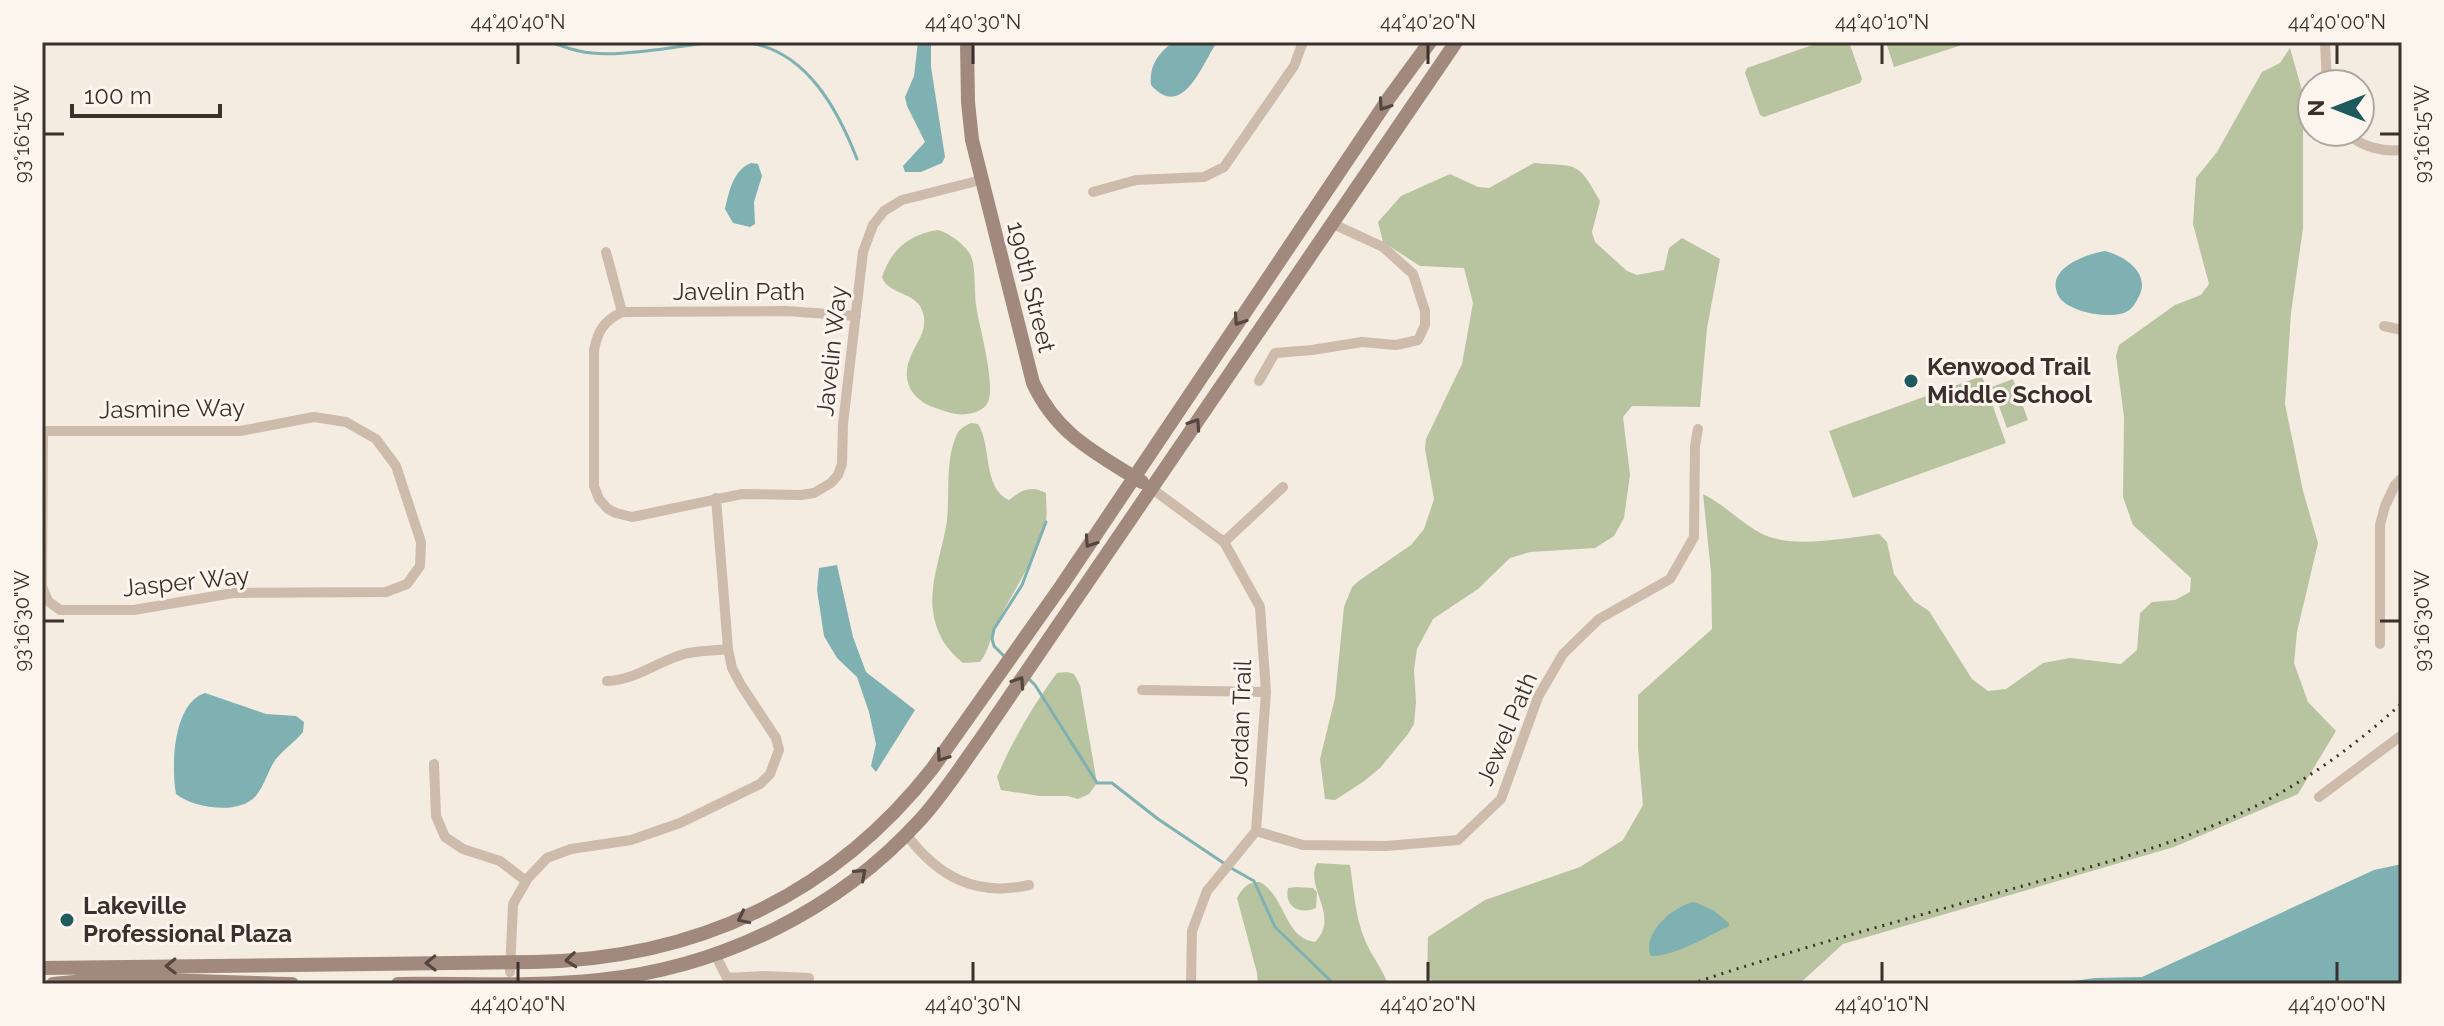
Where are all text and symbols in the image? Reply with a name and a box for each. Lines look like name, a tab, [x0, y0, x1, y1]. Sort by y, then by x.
text: 44°40'40"N	[470, 10, 566, 34]
text: 44°40'30"N	[925, 10, 1021, 34]
text: 44°40'20"N	[1380, 10, 1476, 34]
text: 44°40'10"N	[1835, 10, 1929, 34]
text: 44°40'00"N	[2288, 10, 2386, 34]
scale bar	[72, 68, 220, 118]
north arrow	[2296, 68, 2376, 148]
text: 100 m	[84, 81, 152, 110]
text: 93°16'15"W	[10, 85, 34, 183]
text: 93°16'15"W	[2410, 85, 2434, 183]
one-way arrow	[1379, 97, 1394, 111]
text: N	[2303, 100, 2329, 116]
street label: 190th Street	[1001, 218, 1062, 355]
street label: Javelin Path	[673, 277, 805, 306]
street label: Javelin Way	[810, 284, 853, 418]
one-way arrow	[1234, 312, 1249, 326]
place label: Kenwood Trail Middle School	[1927, 352, 2092, 409]
marker: Kenwood Trail Middle School	[1902, 372, 1920, 390]
street label: Jasmine Way	[99, 393, 245, 424]
one-way arrow	[1185, 418, 1200, 432]
one-way arrow	[1085, 534, 1100, 548]
street label: Jasper Way	[121, 560, 251, 603]
text: 93°16'30"W	[10, 570, 34, 672]
text: 93°16'30"W	[2410, 570, 2434, 672]
street label: Jordan Trail	[1224, 659, 1257, 787]
street label: Jewel Path	[1470, 668, 1543, 790]
one-way arrow	[1010, 676, 1025, 691]
one-way arrow	[937, 747, 952, 761]
one-way arrow	[852, 869, 867, 884]
place label: Lakeville Professional Plaza	[83, 891, 292, 948]
one-way arrow	[736, 908, 751, 924]
marker: Lakeville Professional Plaza	[58, 911, 76, 929]
one-way arrow	[564, 952, 577, 969]
one-way arrow	[424, 954, 437, 972]
one-way arrow	[164, 957, 177, 975]
text: 44°40'40"N	[470, 992, 566, 1016]
text: 44°40'30"N	[925, 992, 1021, 1016]
text: 44°40'20"N	[1380, 992, 1476, 1016]
text: 44°40'10"N	[1835, 992, 1929, 1016]
text: 44°40'00"N	[2288, 992, 2386, 1016]

